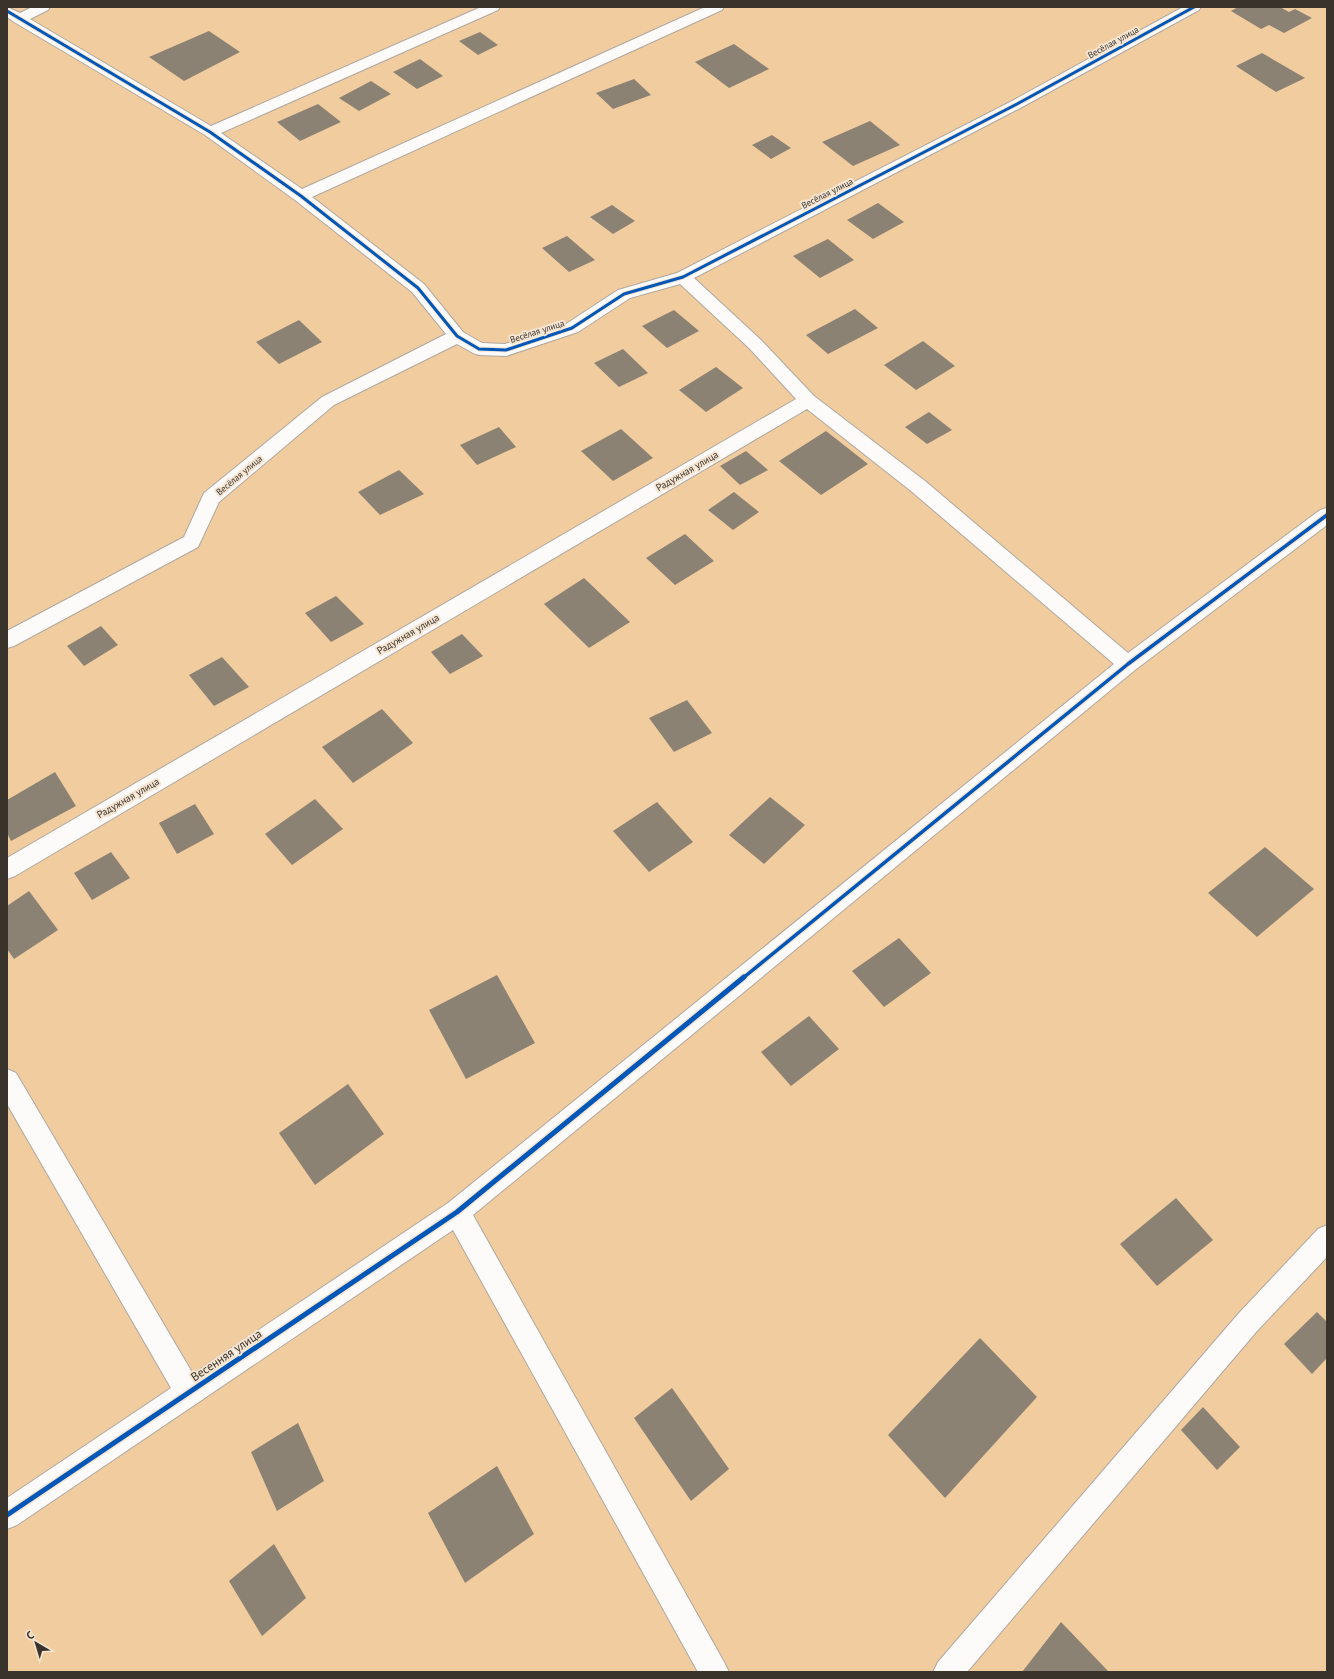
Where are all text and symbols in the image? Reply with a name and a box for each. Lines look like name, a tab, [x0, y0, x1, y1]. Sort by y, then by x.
street label: Весёлая улица	[1086, 23, 1140, 61]
street label: Весёлая улица	[799, 175, 855, 211]
street label: Весёлая улица	[508, 317, 566, 345]
street label: Радужная улица	[653, 448, 721, 494]
street label: Весёлая улица	[214, 453, 264, 497]
street label: Радужная улица	[374, 611, 442, 657]
street label: Радужная улица	[94, 775, 162, 821]
street label: Весенняя улица	[188, 1326, 264, 1384]
north arrow	[16, 1623, 56, 1663]
text: С	[23, 1628, 37, 1643]

